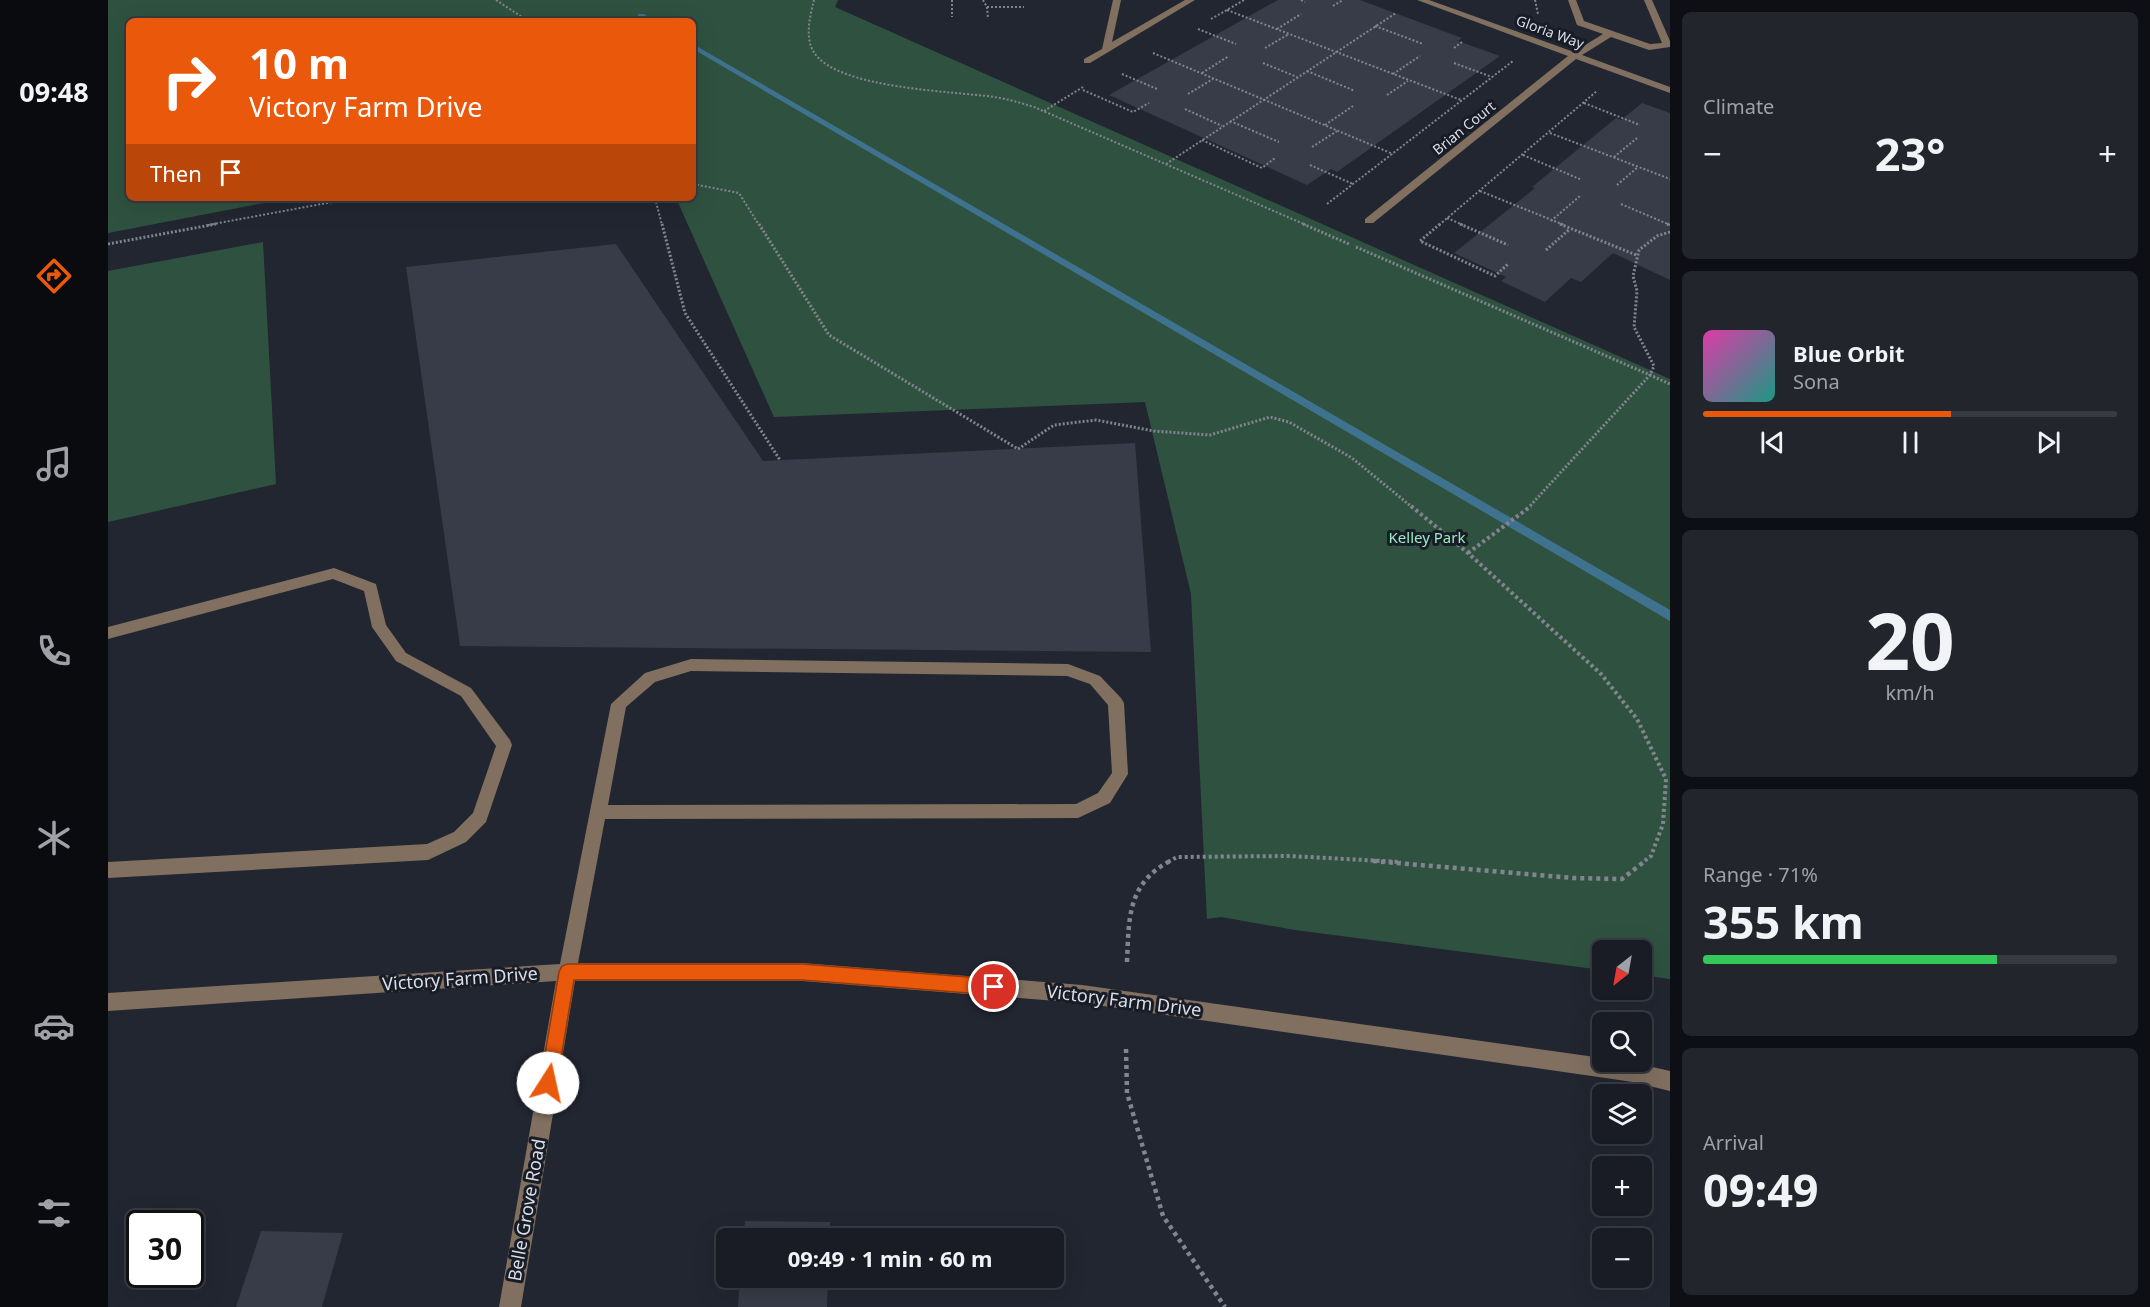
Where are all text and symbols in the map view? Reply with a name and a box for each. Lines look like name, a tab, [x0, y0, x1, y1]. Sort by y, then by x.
street label: Gloria Way	[1514, 10, 1588, 53]
text: 10 m	[249, 34, 349, 91]
icon: right	[150, 42, 228, 120]
text: 09:48	[19, 73, 89, 110]
text: Victory Farm Drive	[249, 88, 483, 125]
text: Climate	[1703, 93, 1774, 120]
street label: Brian Court	[1428, 96, 1499, 159]
text: 23°	[1875, 123, 1945, 184]
text: −	[1703, 131, 1722, 176]
text: +	[2098, 131, 2117, 176]
icon: arrive	[214, 156, 247, 189]
text: Then	[150, 158, 202, 188]
icon: directions	[33, 255, 75, 297]
text: Blue Orbit	[1793, 338, 1905, 368]
text: Sona	[1793, 368, 1840, 395]
icon: previous	[1756, 426, 1789, 459]
icon: pause	[1894, 426, 1927, 459]
icon: next	[2032, 426, 2065, 459]
icon: music	[33, 443, 75, 485]
park label: Kelley Park	[1389, 527, 1465, 547]
text: 20	[1865, 587, 1955, 693]
icon: phone	[33, 630, 75, 672]
text: km/h	[1885, 679, 1935, 706]
icon: climate	[33, 817, 75, 859]
text: Range · 71%	[1703, 861, 1818, 888]
text: 355 km	[1703, 891, 1864, 952]
north arrow	[1592, 940, 1652, 1000]
map controls	[1592, 940, 1652, 1288]
street label: Victory Farm Drive	[381, 961, 538, 995]
pin	[968, 961, 1019, 1012]
icon: arrive	[977, 970, 1010, 1003]
street label: Victory Farm Drive	[1045, 979, 1203, 1021]
icon: car	[33, 1005, 75, 1047]
button: search	[1592, 1012, 1652, 1072]
position arrow	[516, 1051, 580, 1115]
button: layers	[1592, 1084, 1652, 1144]
text: Arrival	[1703, 1129, 1764, 1156]
street label: Belle Grove Road	[502, 1137, 550, 1283]
button: +	[1592, 1156, 1652, 1216]
text: 09:49	[1703, 1159, 1819, 1220]
icon: filters	[33, 1192, 75, 1234]
speed limit sign: 30	[126, 1210, 204, 1288]
button: −	[1592, 1228, 1652, 1288]
text: 09:49 · 1 min · 60 m	[788, 1243, 992, 1273]

